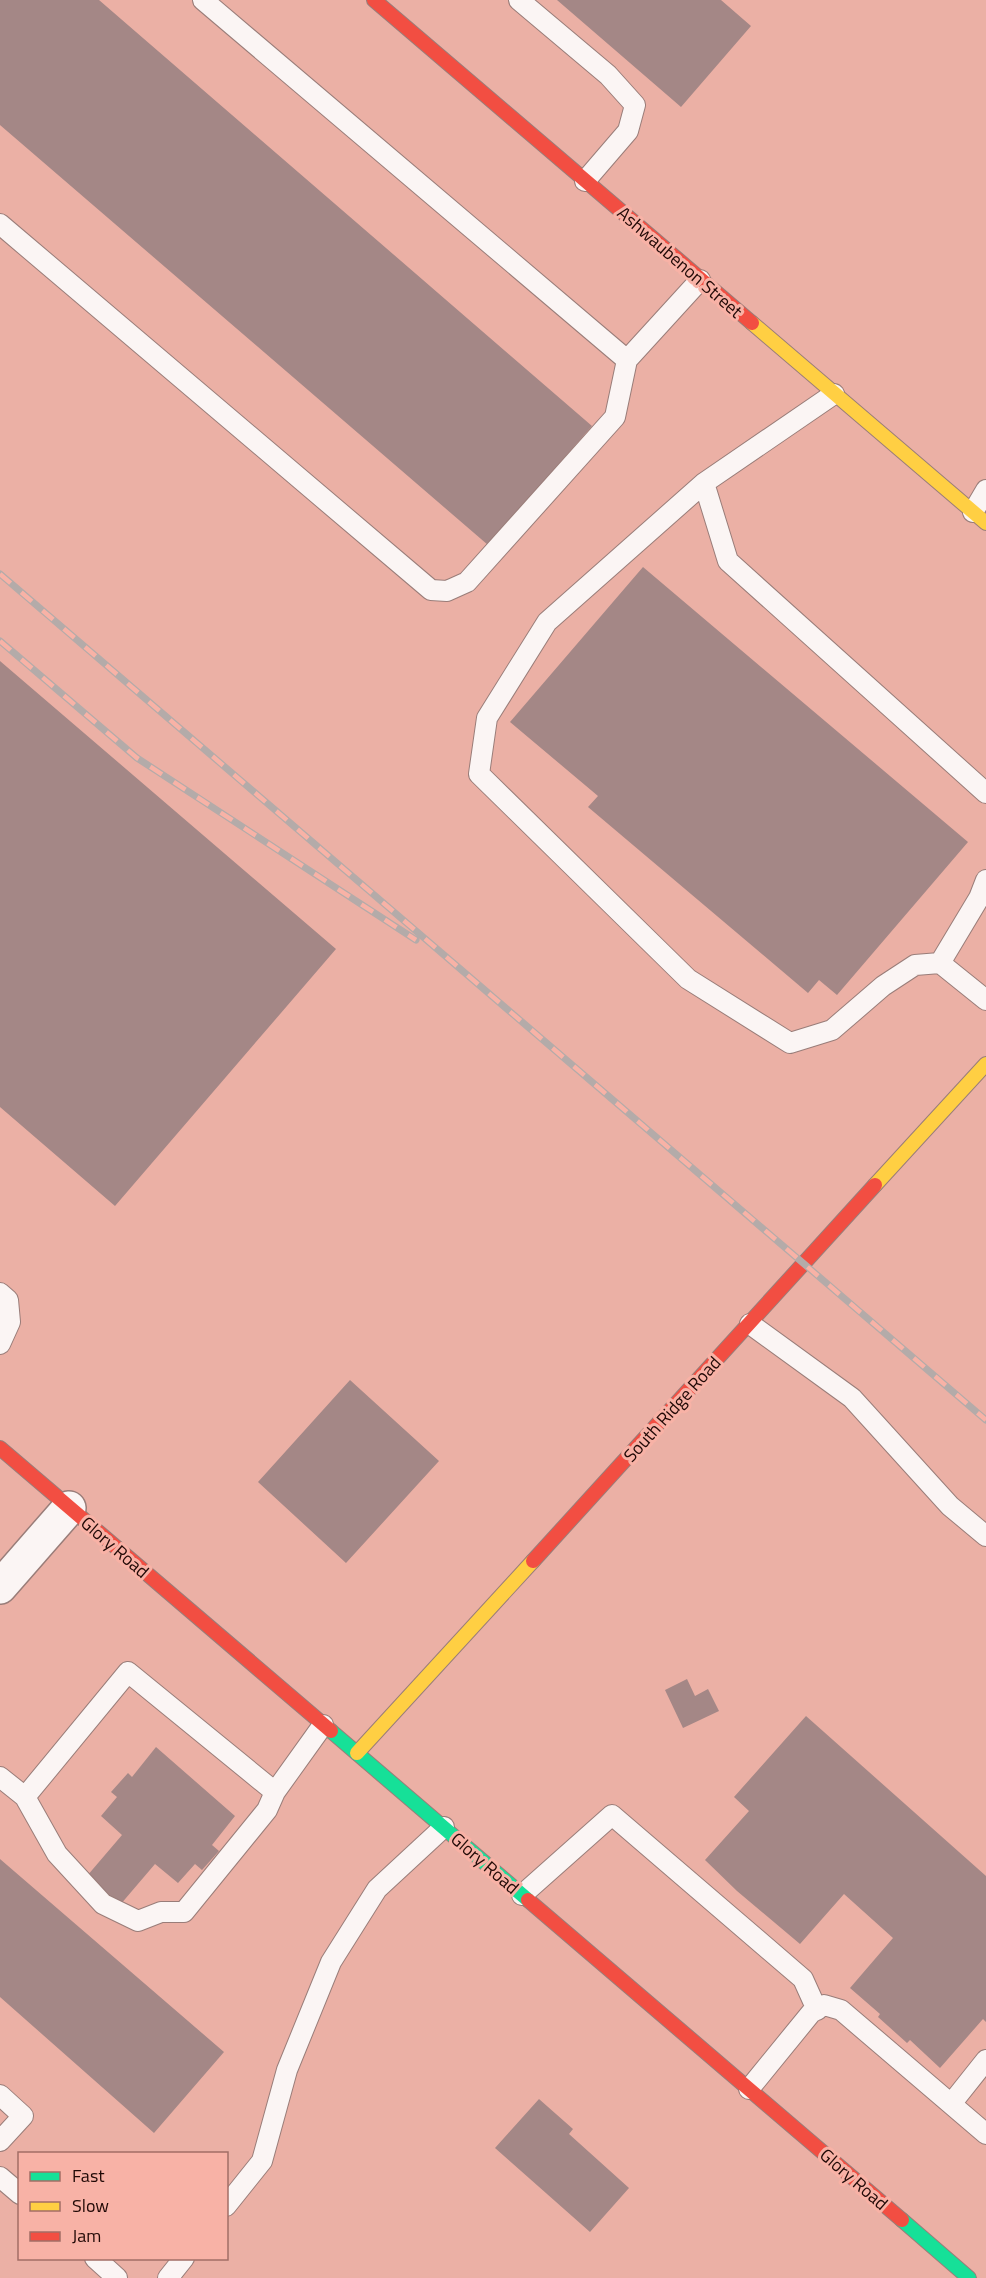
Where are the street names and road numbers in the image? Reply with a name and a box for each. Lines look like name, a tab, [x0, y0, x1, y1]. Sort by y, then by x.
street label: Ashwaubenon Street	[611, 200, 749, 325]
street label: South Ridge Road	[617, 1350, 727, 1468]
street label: Glory Road	[75, 1510, 155, 1584]
street label: Glory Road	[445, 1826, 525, 1900]
street label: Glory Road	[814, 2142, 894, 2216]

